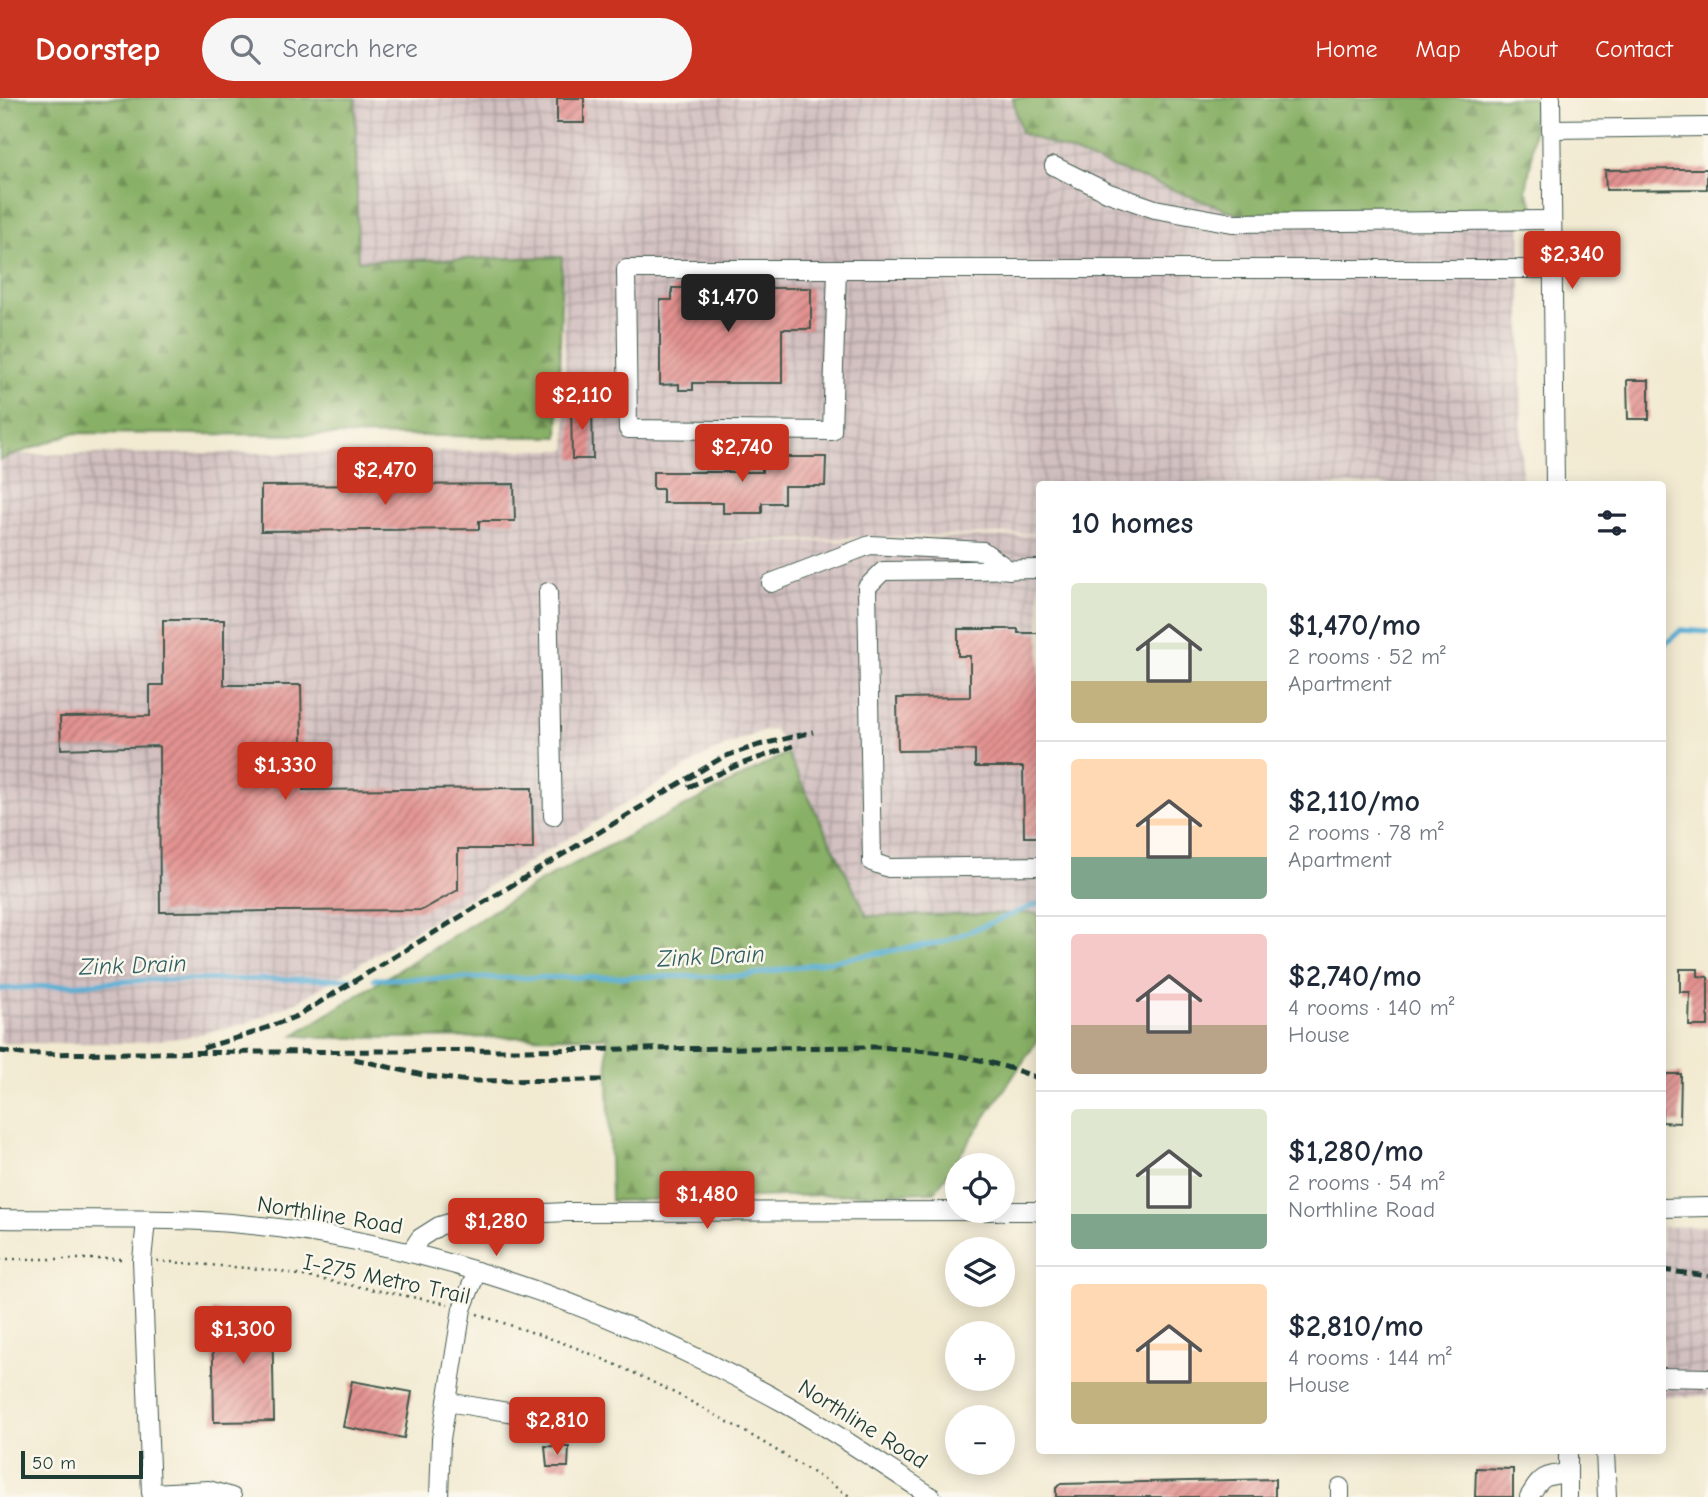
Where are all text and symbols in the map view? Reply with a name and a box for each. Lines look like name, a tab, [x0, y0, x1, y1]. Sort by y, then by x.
search box	[202, 18, 692, 81]
text: Doorstep	[35, 30, 160, 68]
icon: search	[226, 30, 264, 68]
text: Search here	[282, 34, 418, 64]
text: Home	[1316, 35, 1377, 63]
text: Map	[1415, 35, 1461, 63]
text: About	[1499, 35, 1557, 63]
text: Contact	[1595, 35, 1673, 63]
pin: $2,340	[1515, 232, 1629, 291]
text: $2,340	[1540, 240, 1604, 267]
pin: $1,470	[671, 274, 785, 334]
text: $1,470	[697, 283, 759, 310]
pin: $2,110	[525, 372, 639, 432]
text: $2,110	[552, 381, 612, 408]
pin: $2,740	[685, 424, 799, 484]
text: $2,740	[711, 433, 773, 460]
pin: $2,470	[328, 448, 442, 507]
text: $2,470	[353, 456, 417, 483]
icon: filters	[1593, 504, 1631, 542]
text: 10 homes	[1071, 506, 1193, 541]
text: $1,470/mo	[1288, 608, 1421, 643]
icon: home	[1127, 611, 1211, 695]
text: 2 rooms · 52 m²	[1288, 643, 1446, 670]
text: Apartment	[1288, 670, 1391, 697]
pin: $1,330	[228, 742, 342, 802]
text: $1,330	[253, 751, 317, 778]
text: $2,110/mo	[1288, 784, 1420, 819]
icon: home	[1127, 787, 1211, 871]
text: 2 rooms · 78 m²	[1288, 819, 1444, 846]
text: Apartment	[1288, 846, 1391, 873]
water label: Zink Drain	[656, 939, 765, 973]
water label: Zink Drain	[78, 949, 187, 981]
text: $2,740/mo	[1288, 959, 1422, 994]
icon: home	[1127, 962, 1211, 1046]
text: 4 rooms · 140 m²	[1288, 994, 1455, 1021]
text: House	[1288, 1021, 1350, 1048]
text: $1,280/mo	[1288, 1134, 1424, 1169]
icon: home	[1127, 1137, 1211, 1221]
map controls	[945, 1153, 1015, 1475]
button: locate	[945, 1153, 1015, 1223]
text: 2 rooms · 54 m²	[1288, 1169, 1445, 1196]
pin: $1,480	[650, 1172, 764, 1231]
text: $1,480	[676, 1180, 739, 1207]
street label: Northline Road	[255, 1190, 405, 1240]
text: Northline Road	[1288, 1196, 1435, 1223]
pin: $1,280	[439, 1198, 553, 1258]
text: $1,280	[464, 1207, 528, 1234]
button: layers	[945, 1237, 1015, 1307]
street label: I-275 Metro Trail	[301, 1248, 473, 1310]
pin: $1,300	[186, 1306, 300, 1366]
text: $2,810/mo	[1288, 1309, 1424, 1344]
icon: home	[1127, 1312, 1211, 1396]
text: $1,300	[211, 1315, 275, 1342]
button: +	[945, 1321, 1015, 1391]
text: 4 rooms · 144 m²	[1288, 1344, 1452, 1371]
text: House	[1288, 1371, 1350, 1398]
street label: Northline Road	[793, 1374, 933, 1474]
pin: $2,810	[500, 1398, 614, 1457]
button: −	[945, 1405, 1015, 1475]
text: $2,810	[525, 1406, 589, 1433]
scale bar	[21, 1448, 144, 1480]
text: 50 m	[32, 1452, 76, 1474]

